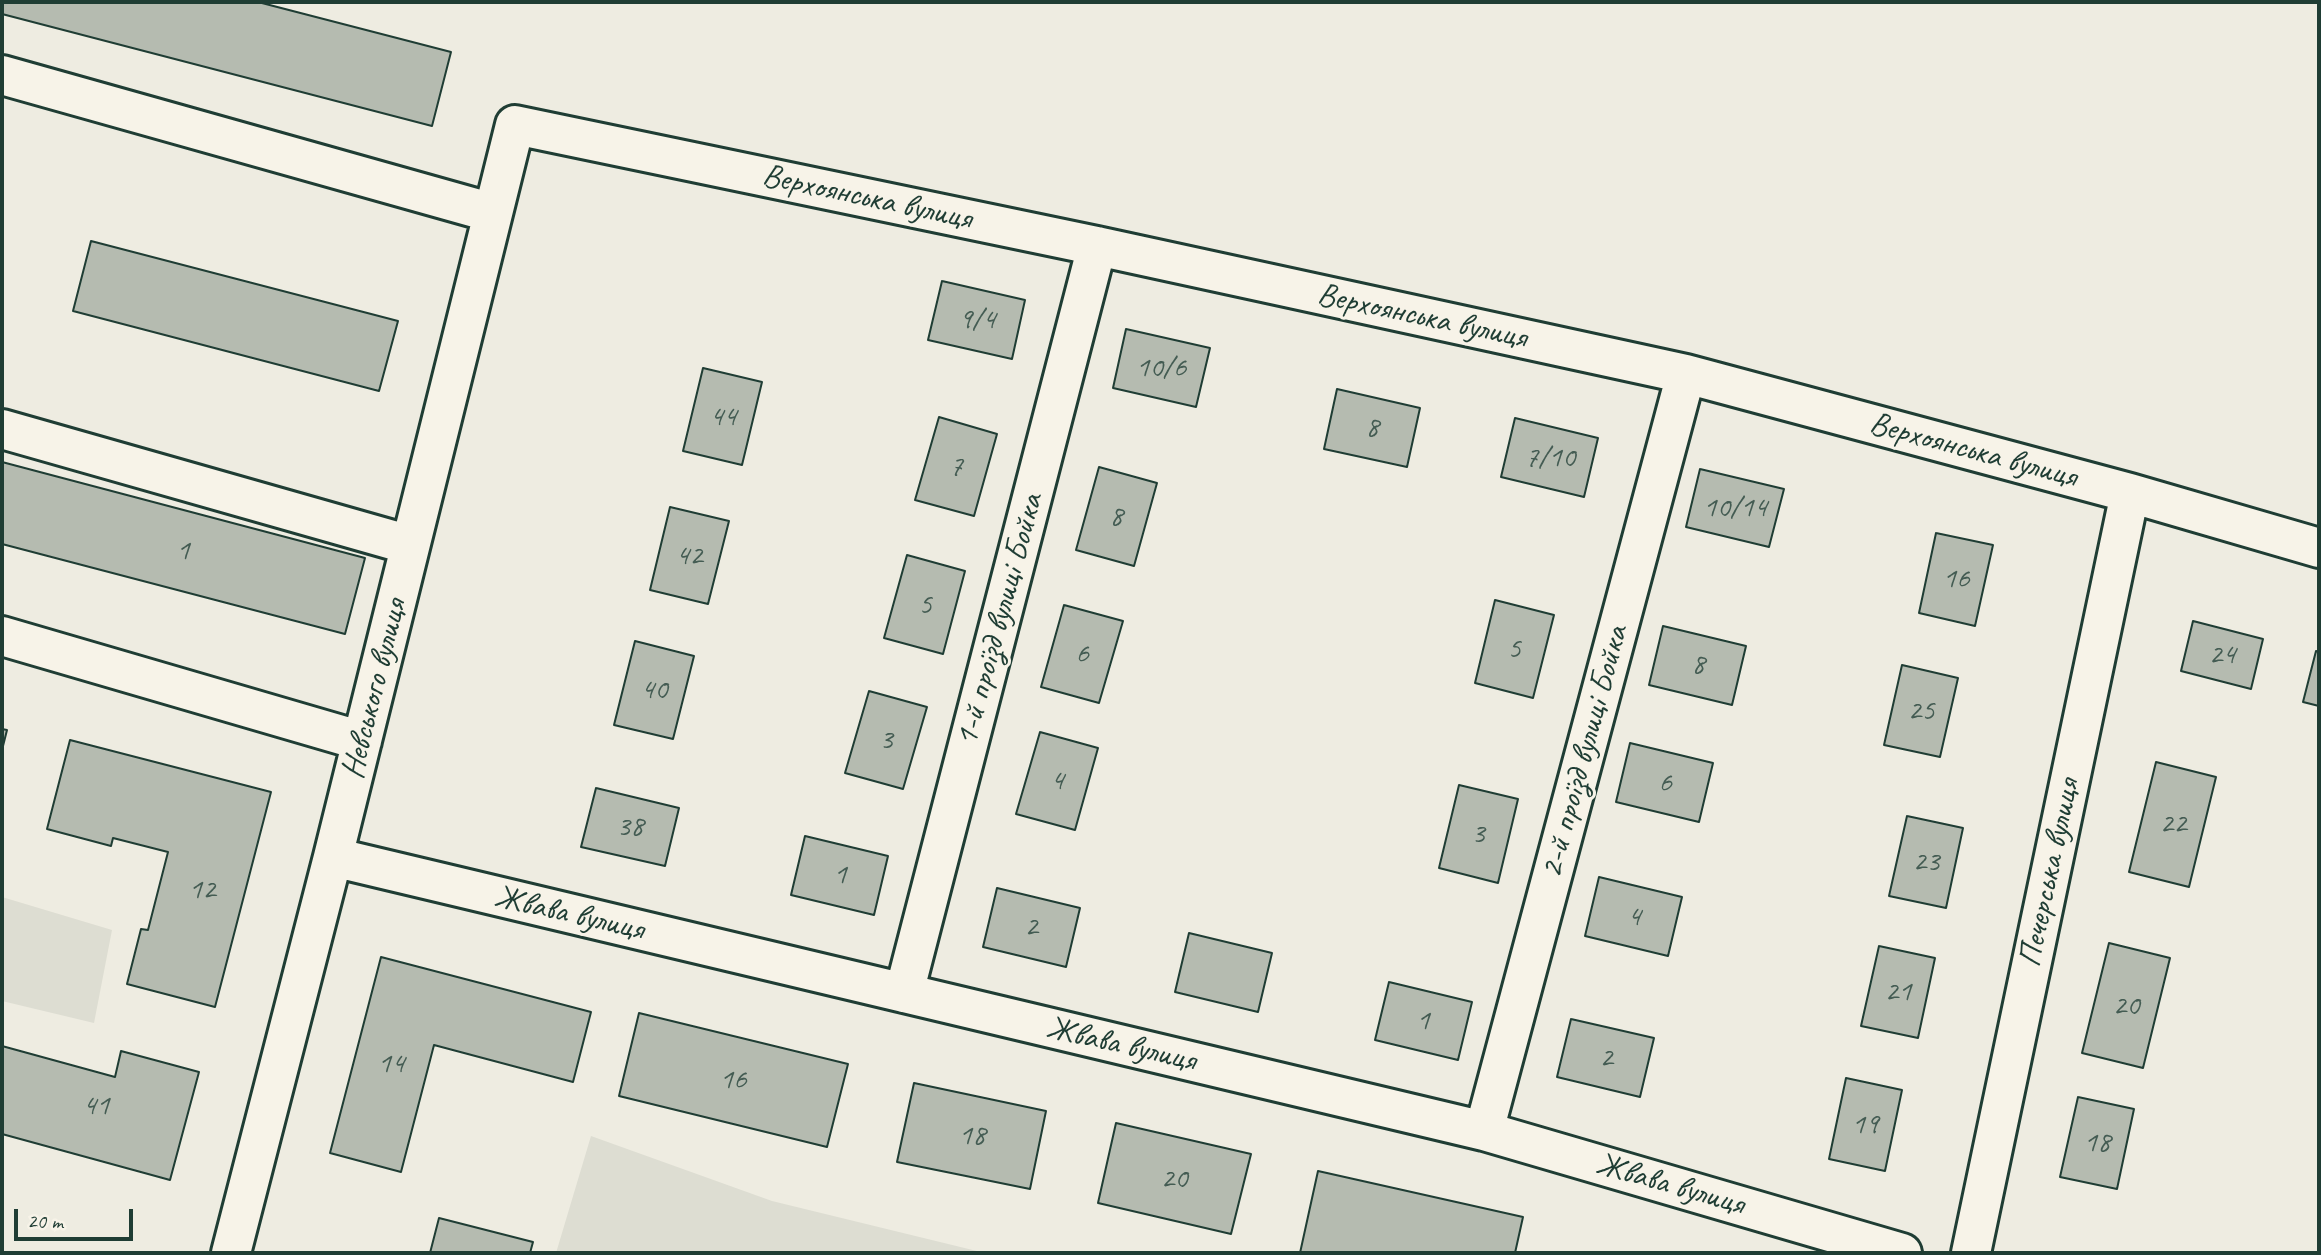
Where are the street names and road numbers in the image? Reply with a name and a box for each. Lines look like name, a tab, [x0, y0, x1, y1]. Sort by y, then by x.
street label: Верхоянська вулиця	[759, 156, 975, 240]
street label: Верхоянська вулиця	[1314, 275, 1530, 359]
street label: Верхоянська вулиця	[1865, 404, 2081, 498]
street label: 1-й проїзд вулиці Бойка	[947, 490, 1053, 750]
street label: Невського вулиця	[334, 595, 416, 783]
street label: 2-й проїзд вулиці Бойка	[1532, 622, 1638, 882]
street label: Печерська вулиця	[2011, 775, 2089, 971]
street label: Жвава вулиця	[490, 878, 648, 950]
street label: Жвава вулиця	[1042, 1009, 1200, 1081]
street label: Жвава вулиця	[1591, 1145, 1749, 1225]

